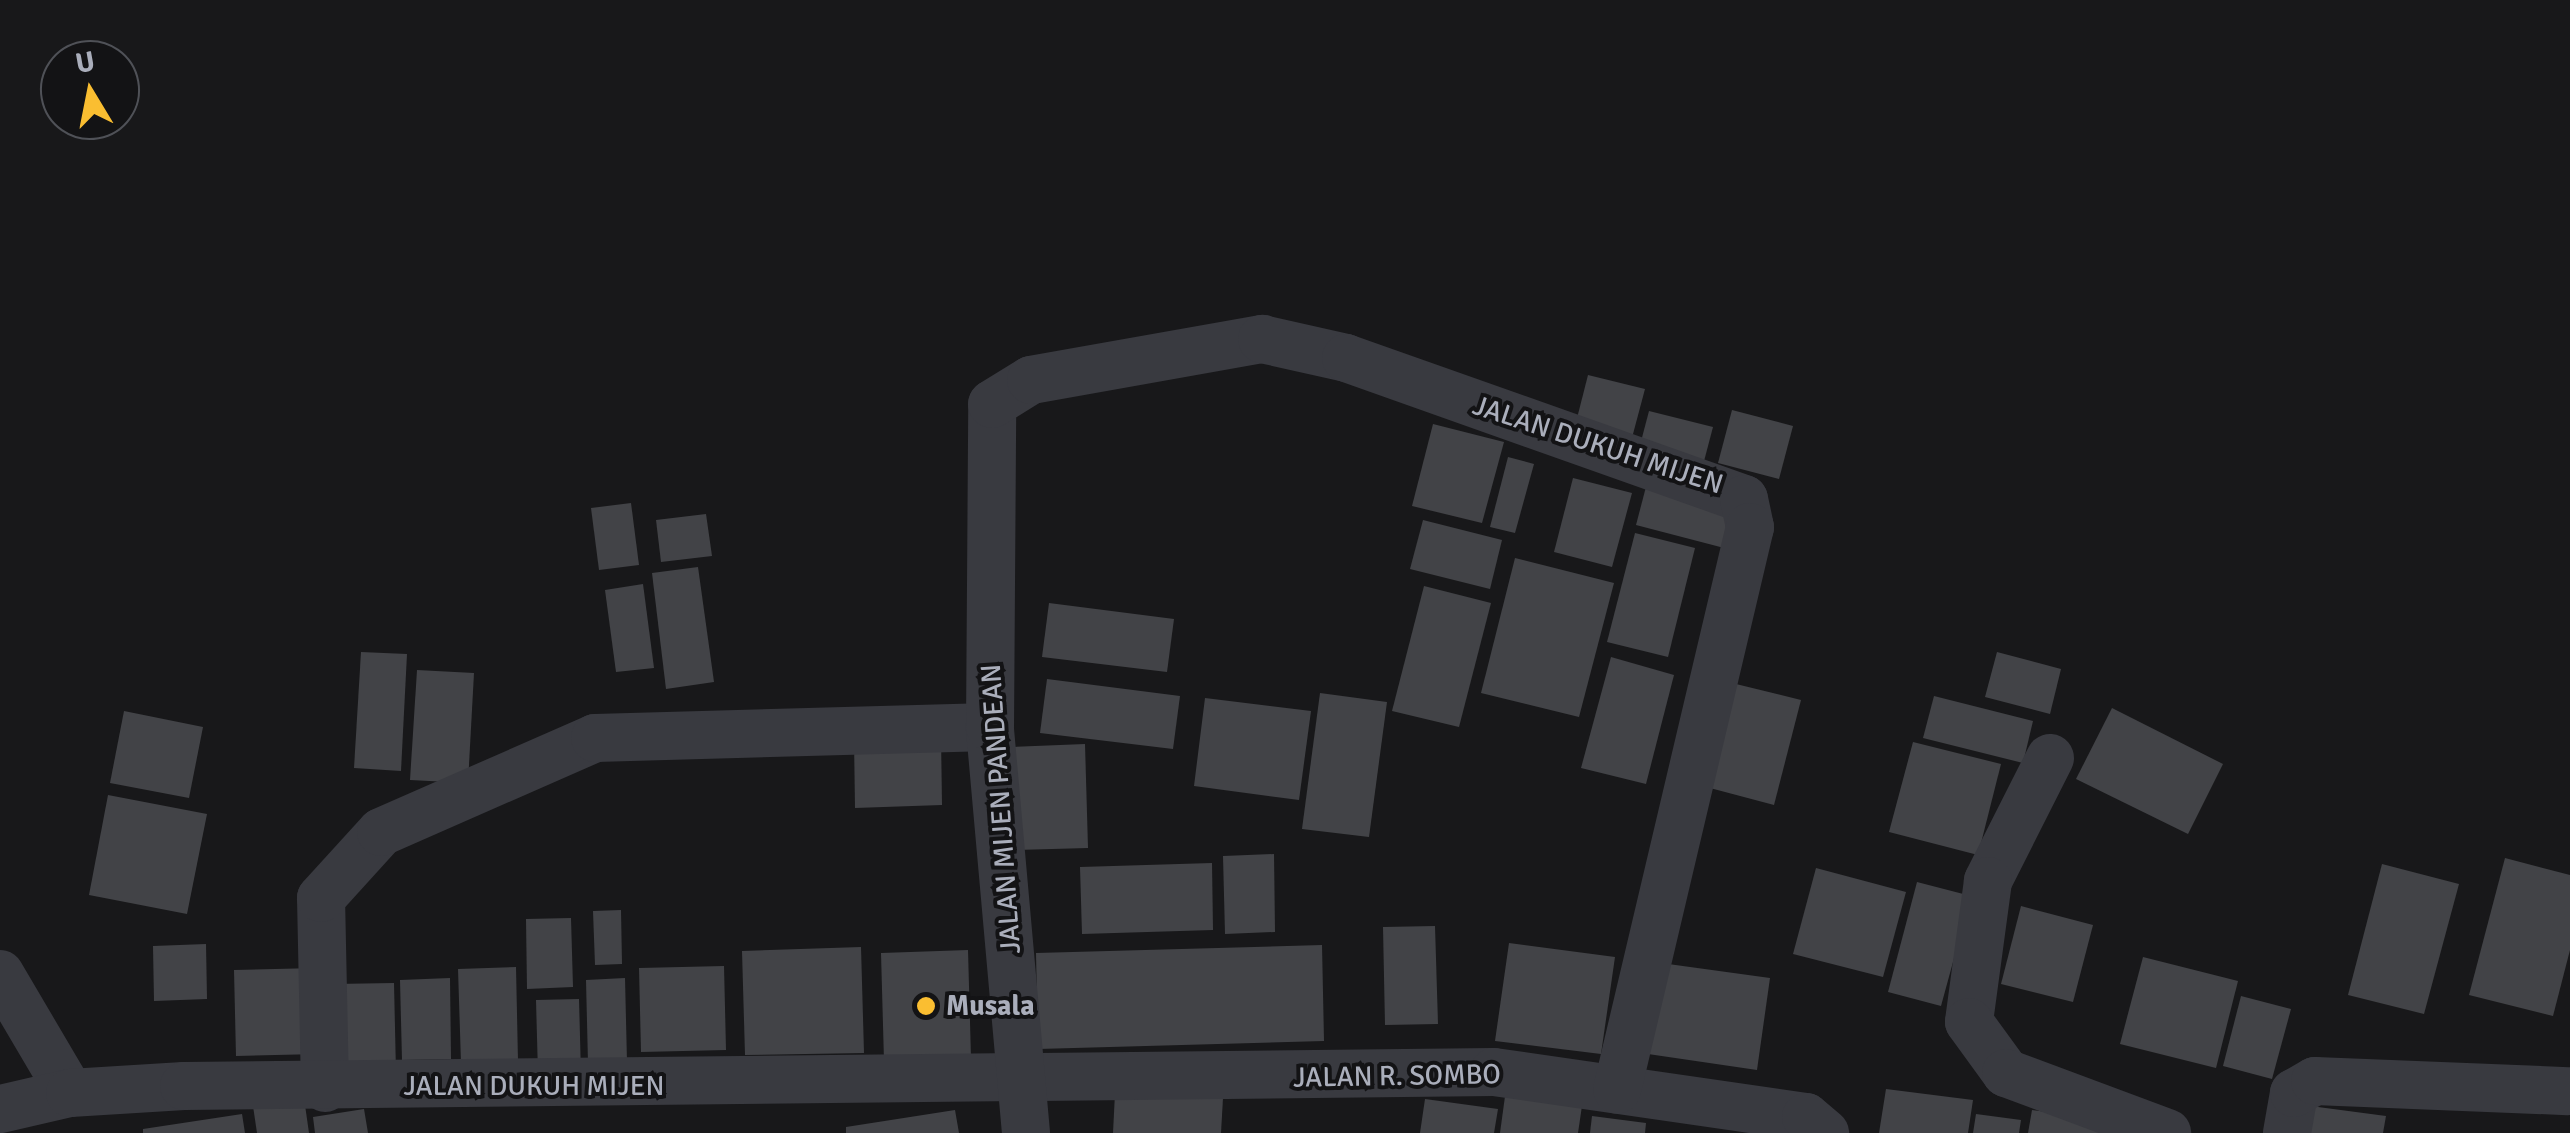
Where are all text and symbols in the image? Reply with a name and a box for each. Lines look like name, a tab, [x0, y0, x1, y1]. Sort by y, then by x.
north arrow	[40, 40, 140, 140]
text: U	[73, 44, 97, 81]
street label: JALAN DUKUH MIJEN	[1469, 389, 1727, 501]
street label: JALAN MIJEN PANDEAN	[974, 663, 1028, 955]
place label: Musala	[946, 989, 1035, 1023]
marker: Musala	[915, 995, 937, 1017]
street label: JALAN R. SOMBO	[1293, 1057, 1501, 1095]
street label: JALAN DUKUH MIJEN	[403, 1069, 665, 1103]

